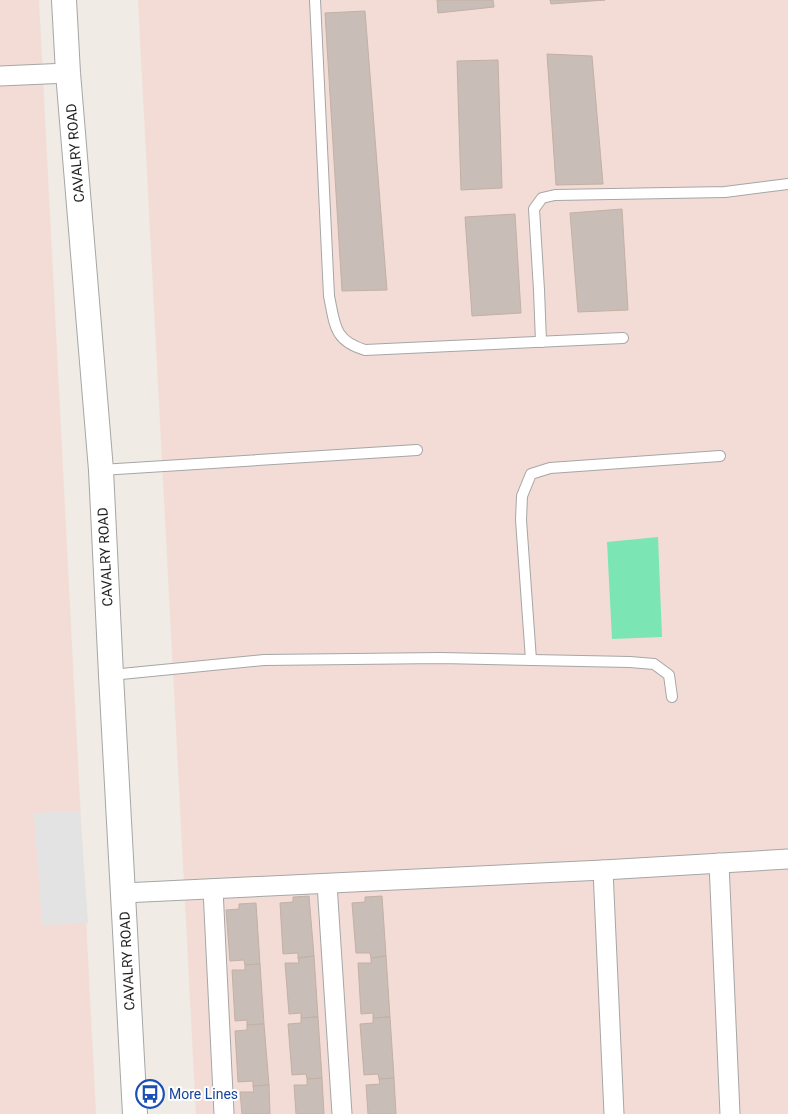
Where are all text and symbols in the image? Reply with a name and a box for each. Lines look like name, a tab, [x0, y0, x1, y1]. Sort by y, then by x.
street label: CAVALRY ROAD	[63, 103, 87, 203]
street label: CAVALRY ROAD	[94, 507, 116, 607]
street label: CAVALRY ROAD	[116, 911, 138, 1011]
bus stop icon: More Lines	[135, 1079, 165, 1109]
place label: More Lines	[169, 1086, 238, 1102]

